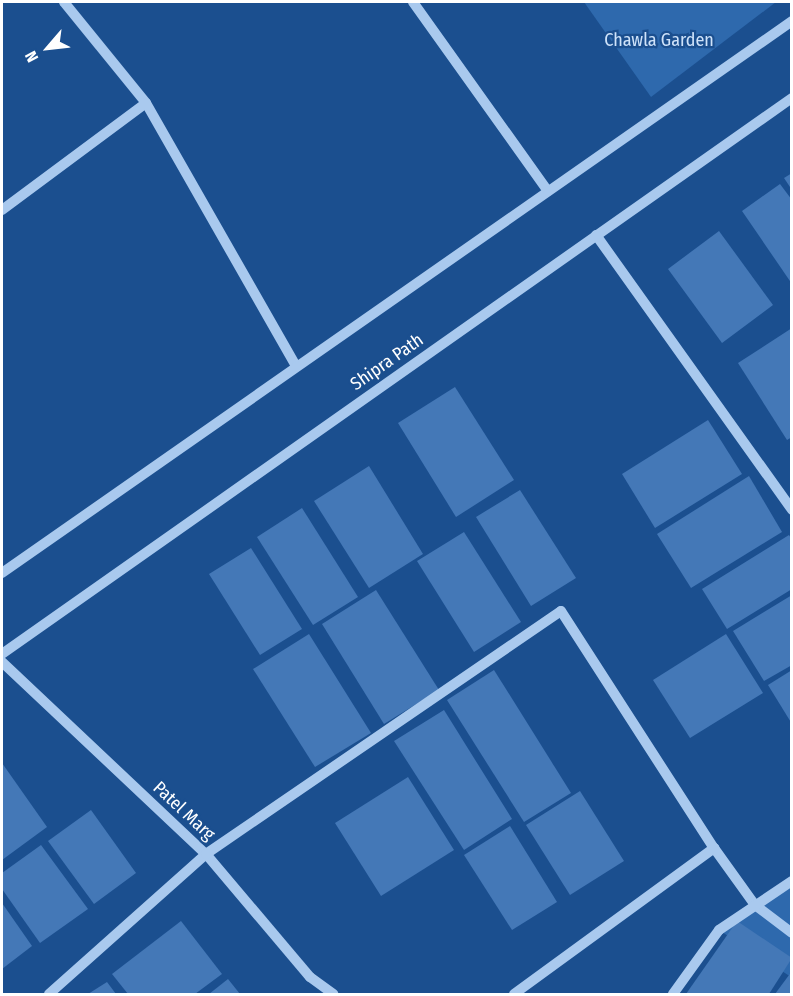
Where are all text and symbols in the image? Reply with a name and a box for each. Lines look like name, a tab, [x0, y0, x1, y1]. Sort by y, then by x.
north arrow	[18, 18, 78, 78]
park label: Chawla Garden	[604, 29, 714, 51]
text: N	[21, 48, 42, 65]
street label: Shipra Path	[346, 329, 428, 395]
street label: Patel Marg	[149, 777, 219, 845]

